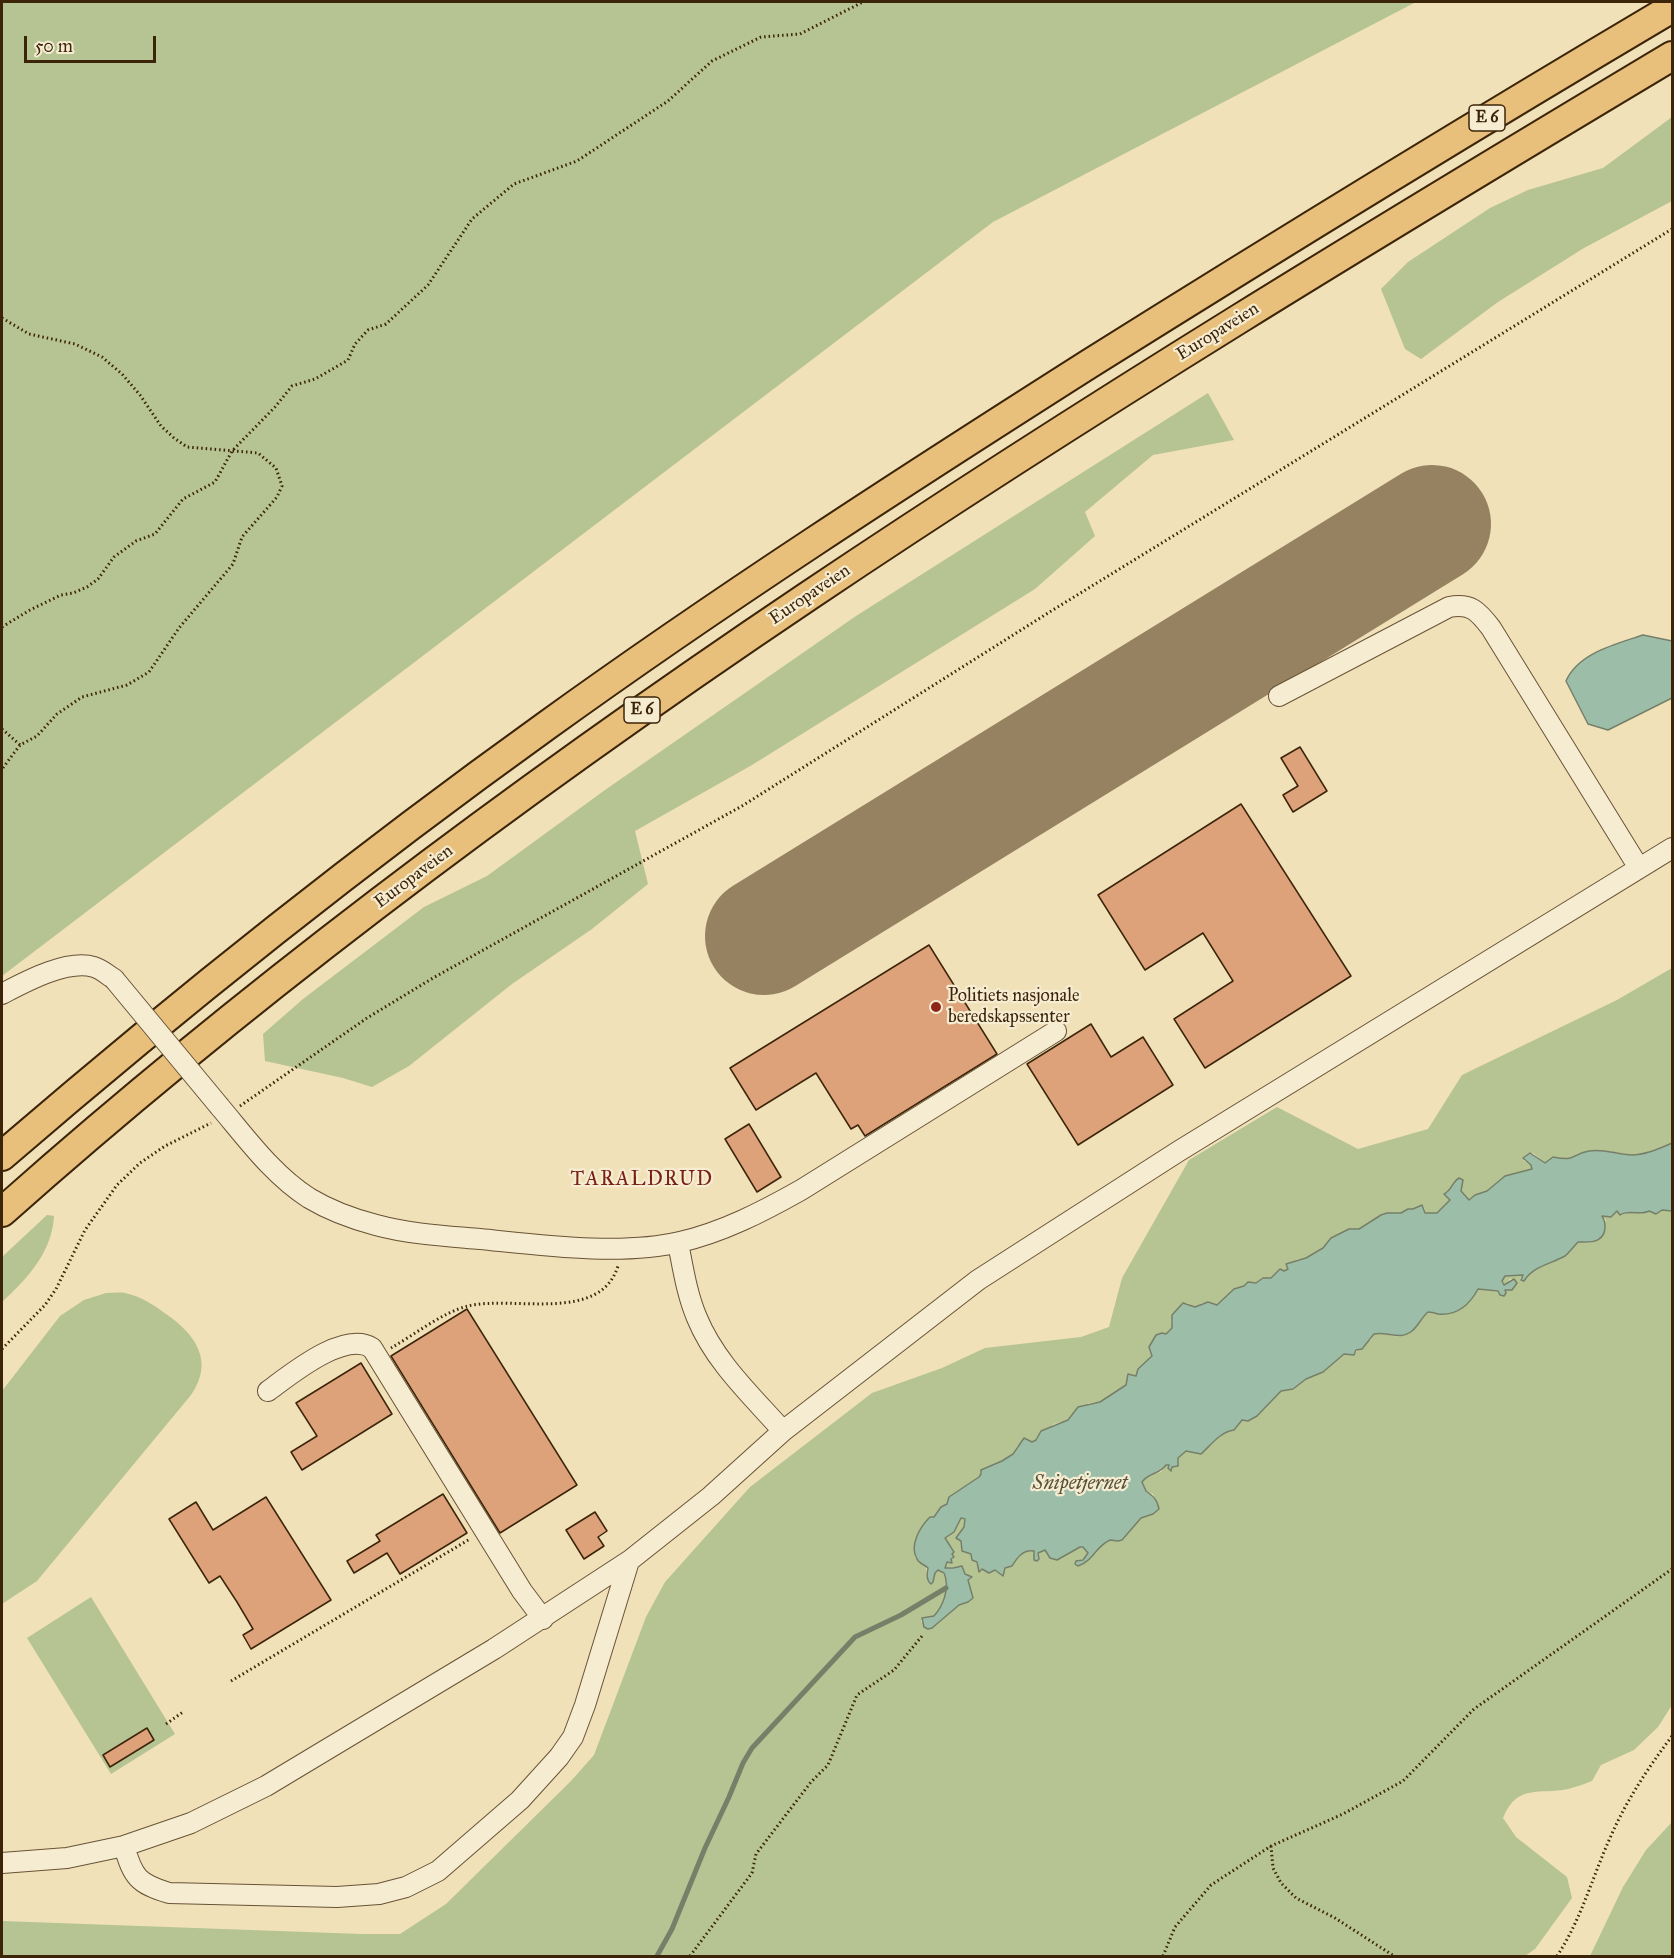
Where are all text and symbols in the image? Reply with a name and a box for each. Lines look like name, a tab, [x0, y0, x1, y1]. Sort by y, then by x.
scale bar	[27, 24, 159, 62]
text: 50 m	[35, 35, 73, 57]
road number: E 6	[1469, 105, 1505, 131]
street label: Europaveien	[1173, 298, 1263, 366]
street label: Europaveien	[765, 560, 855, 630]
road number: E 6	[624, 697, 660, 723]
street label: Europaveien	[370, 840, 458, 914]
place label: Politiets nasjonale beredskapssenter	[948, 986, 1079, 1028]
marker: Politiets nasjonale beredskapssenter	[929, 1000, 943, 1014]
district label: TARALDRUD	[570, 1168, 714, 1192]
water label: Snipetjernet	[1033, 1472, 1127, 1496]

